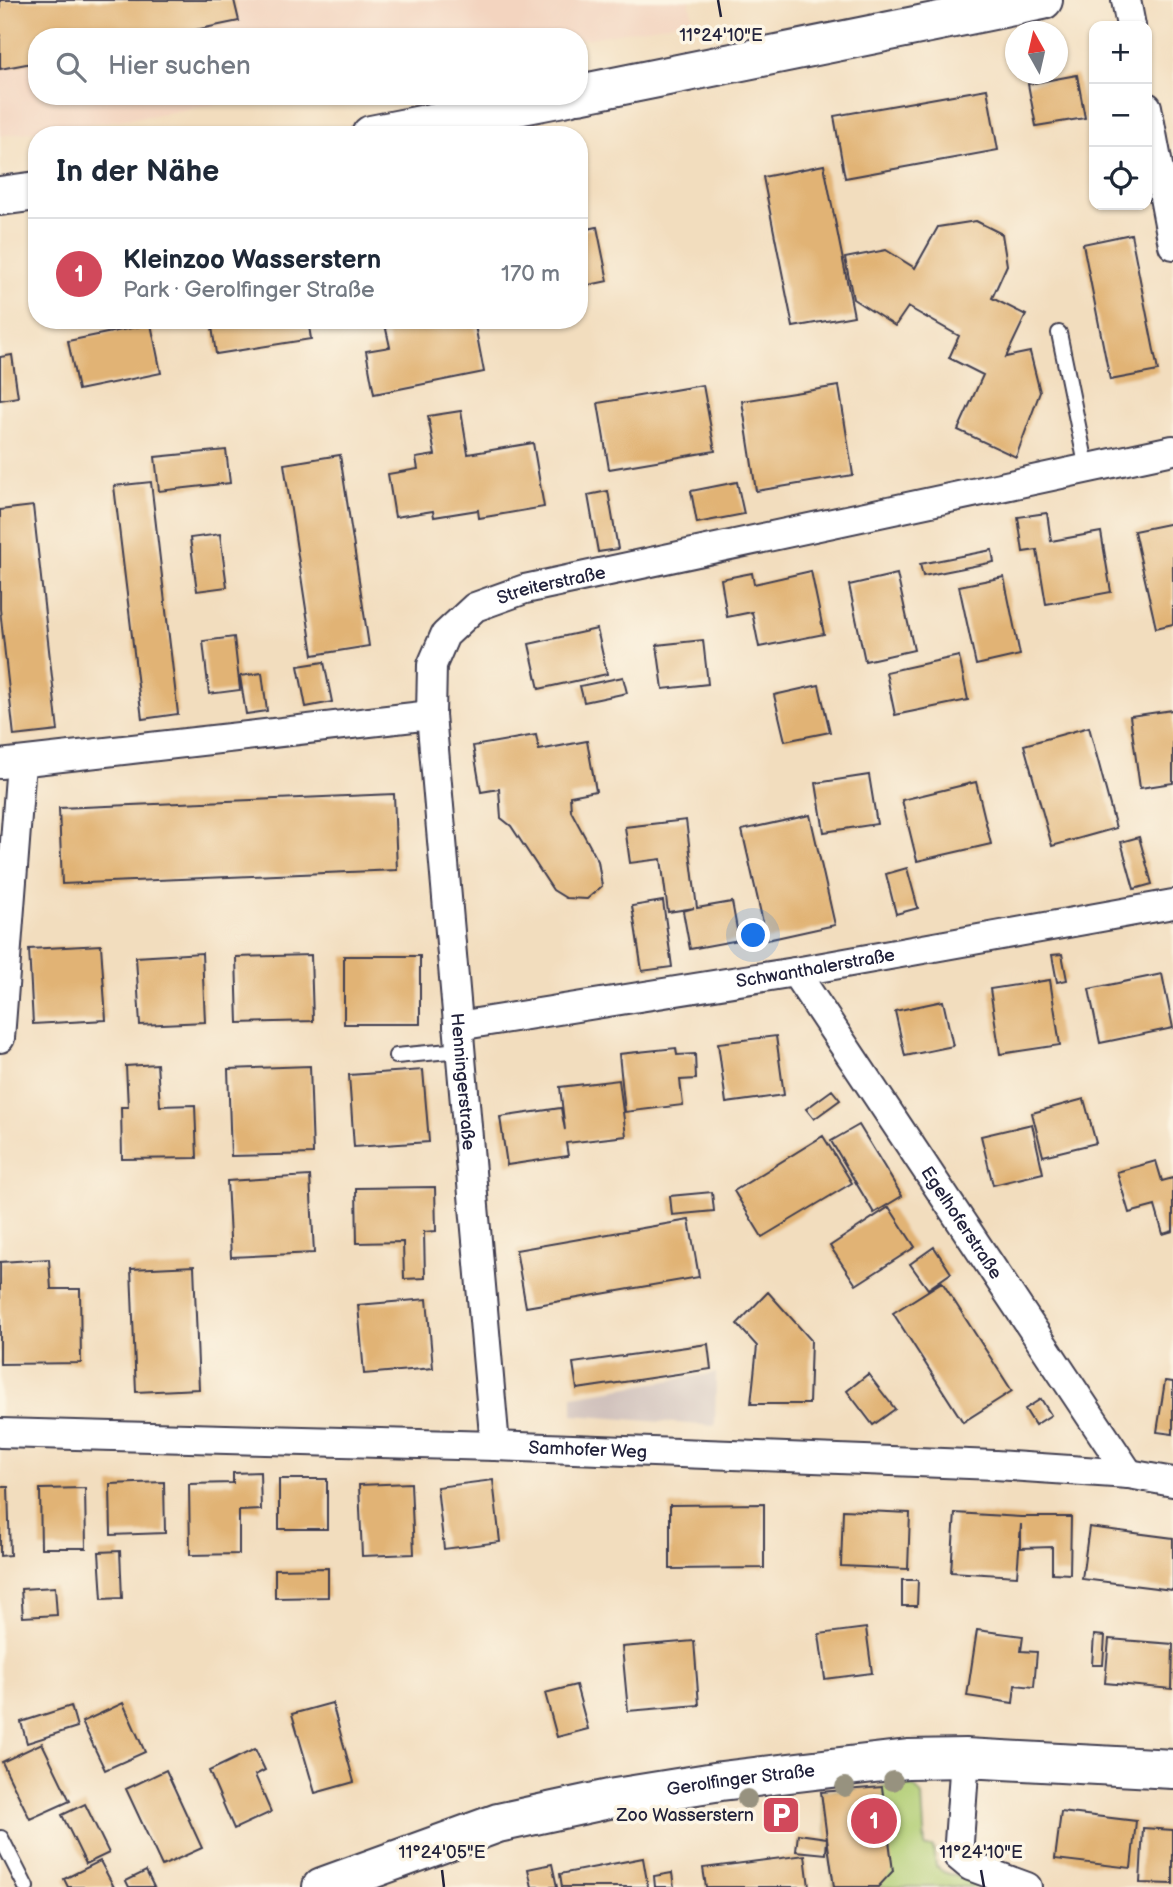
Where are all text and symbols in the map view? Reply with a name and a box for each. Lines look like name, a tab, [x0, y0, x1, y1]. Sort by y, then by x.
north arrow	[1005, 21, 1068, 84]
map controls	[1089, 21, 1152, 210]
button: +	[1089, 21, 1152, 84]
text: 11°24'10"E	[679, 25, 763, 46]
search box	[28, 28, 588, 105]
icon: search	[52, 48, 90, 86]
text: Hier suchen	[108, 51, 251, 82]
button: −	[1089, 84, 1152, 147]
button: locate	[1089, 147, 1152, 210]
text: In der Nähe	[56, 154, 219, 190]
text: Kleinzoo Wasserstern	[123, 245, 381, 276]
text: 1	[74, 260, 84, 288]
text: 170 m	[501, 260, 560, 288]
text: Park · Gerolfinger Straße	[123, 276, 375, 304]
street label: Streiterstraße	[494, 561, 608, 609]
your location	[736, 918, 770, 952]
street label: Schwanthalerstraße	[734, 944, 897, 992]
street label: Henningerstraße	[447, 1012, 480, 1151]
street label: Egelhoferstraße	[917, 1162, 1007, 1283]
street label: Samhofer Weg	[528, 1437, 648, 1462]
street label: Gerolfinger Straße	[665, 1760, 816, 1800]
parking icon: Zoo Wasserstern	[760, 1794, 802, 1836]
pin: 1	[851, 1795, 897, 1847]
place label: Zoo Wasserstern	[616, 1805, 754, 1826]
text: 11°24'05"E	[398, 1842, 486, 1863]
text: 11°24'10"E	[939, 1842, 1023, 1863]

